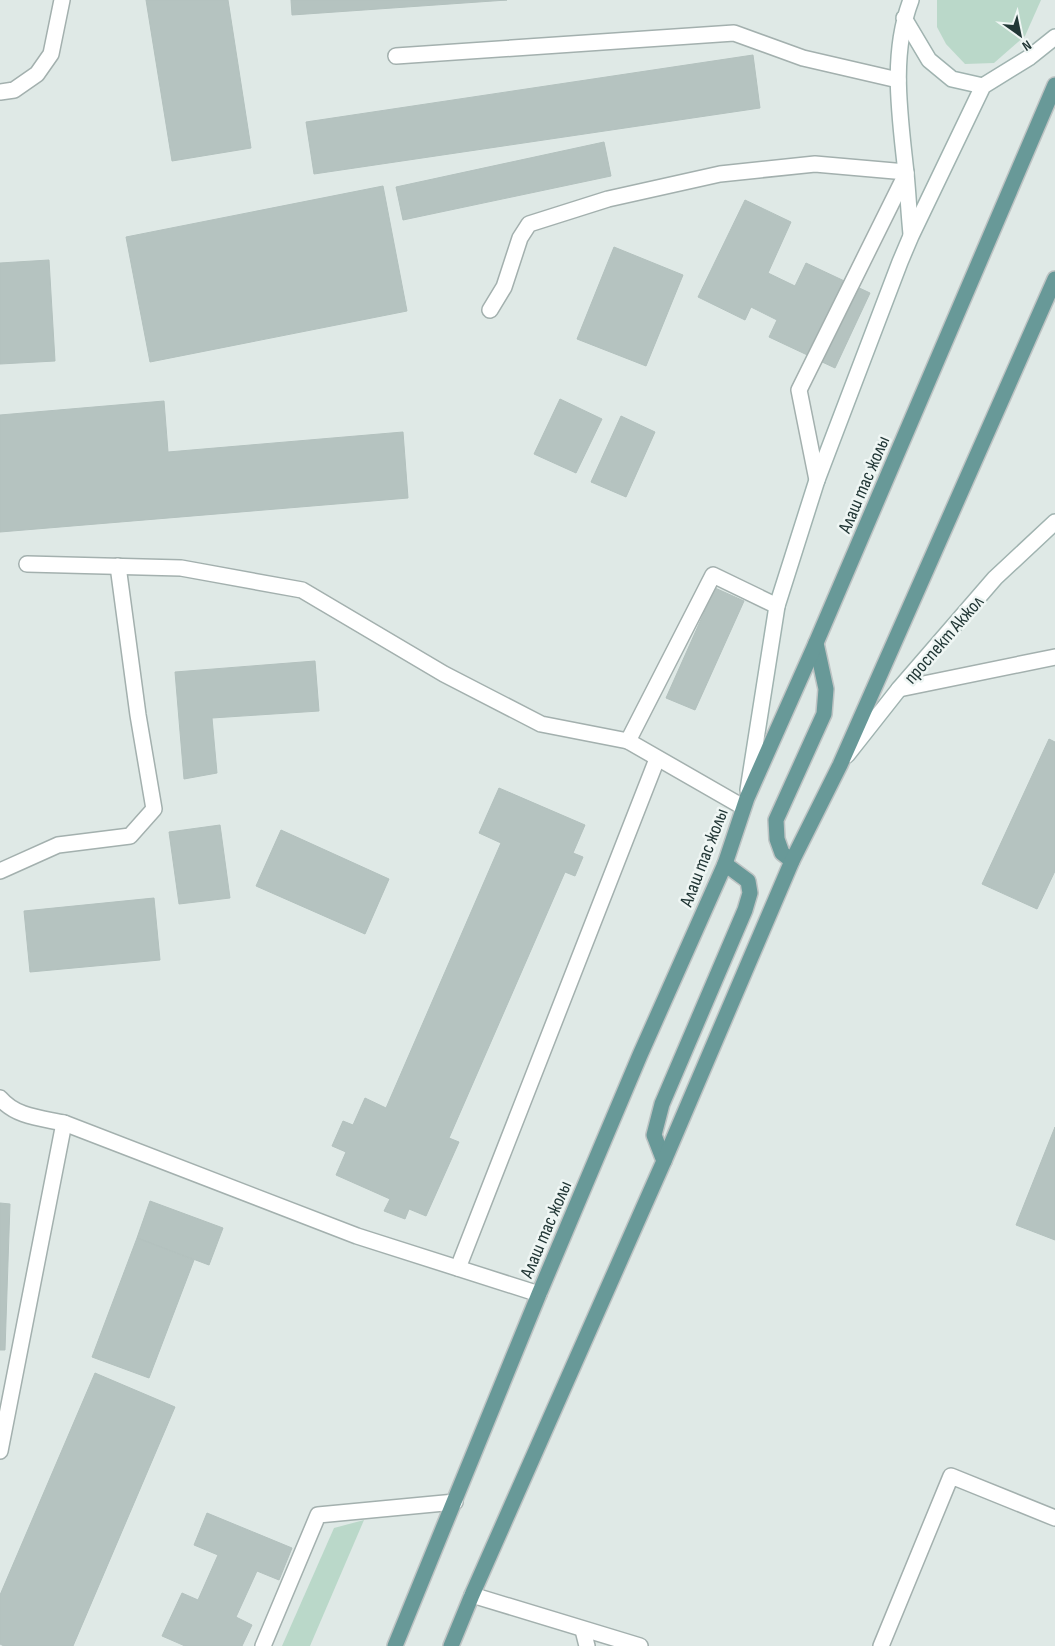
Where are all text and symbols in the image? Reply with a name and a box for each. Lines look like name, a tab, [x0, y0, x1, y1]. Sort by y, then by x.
north arrow	[995, 10, 1045, 60]
text: N	[1019, 36, 1035, 55]
street label: Алаш тас жолы	[833, 433, 895, 538]
street label: проспект Акжол	[899, 591, 989, 689]
street label: Алаш тас жолы	[675, 805, 734, 911]
street label: Алаш тас жолы	[515, 1178, 577, 1283]

